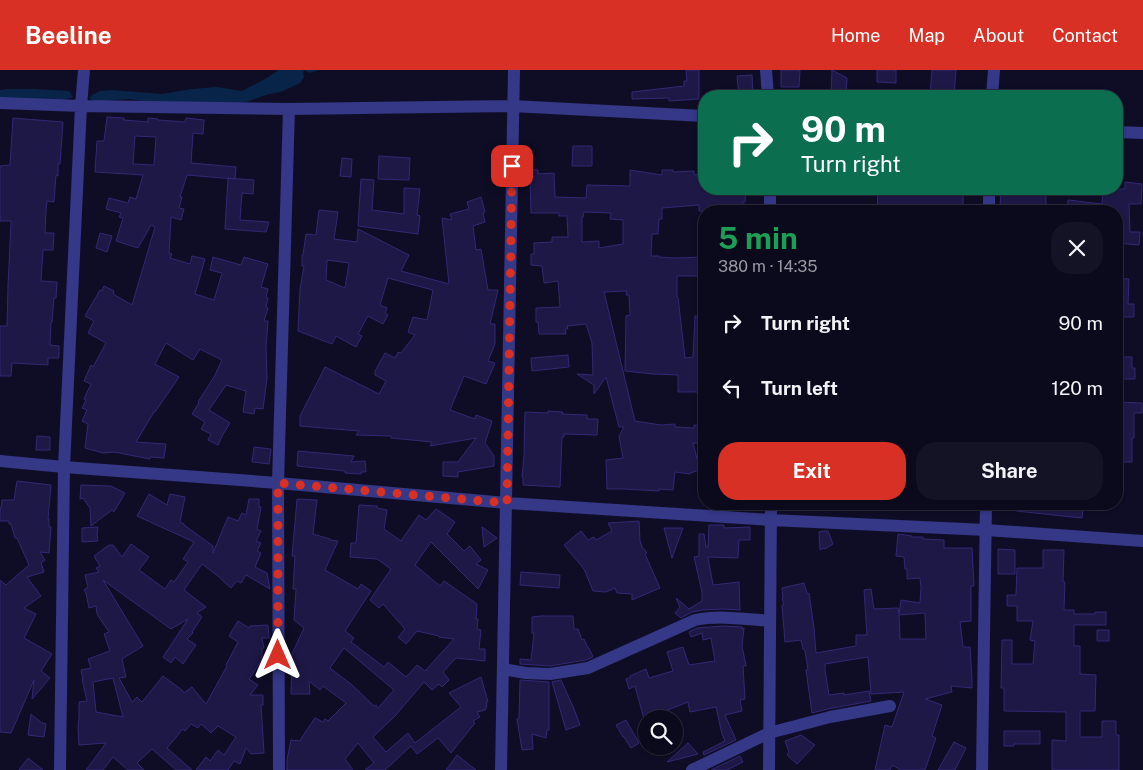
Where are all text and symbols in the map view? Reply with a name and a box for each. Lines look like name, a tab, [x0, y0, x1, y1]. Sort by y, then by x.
text: Beeline	[25, 21, 112, 49]
text: Home	[831, 25, 881, 46]
text: Map	[909, 25, 945, 46]
text: About	[973, 25, 1024, 46]
text: Contact	[1052, 25, 1118, 46]
text: 90 m	[801, 109, 886, 150]
icon: right	[718, 110, 783, 175]
pin	[491, 145, 533, 187]
text: Turn right	[801, 151, 901, 177]
icon: arrive	[498, 152, 526, 180]
text: 5 min	[718, 220, 798, 256]
button: close	[1051, 222, 1103, 274]
text: 380 m · 14:35	[718, 257, 818, 276]
icon: right	[718, 309, 746, 337]
text: Turn right	[761, 312, 850, 334]
text: 90 m	[1059, 312, 1103, 334]
icon: left	[718, 374, 746, 402]
text: Turn left	[761, 377, 838, 399]
text: 120 m	[1051, 377, 1103, 399]
button: Exit	[718, 442, 906, 500]
button: Share	[916, 442, 1103, 500]
position arrow	[251, 628, 303, 680]
map controls	[638, 710, 683, 755]
button: search	[638, 710, 683, 755]

